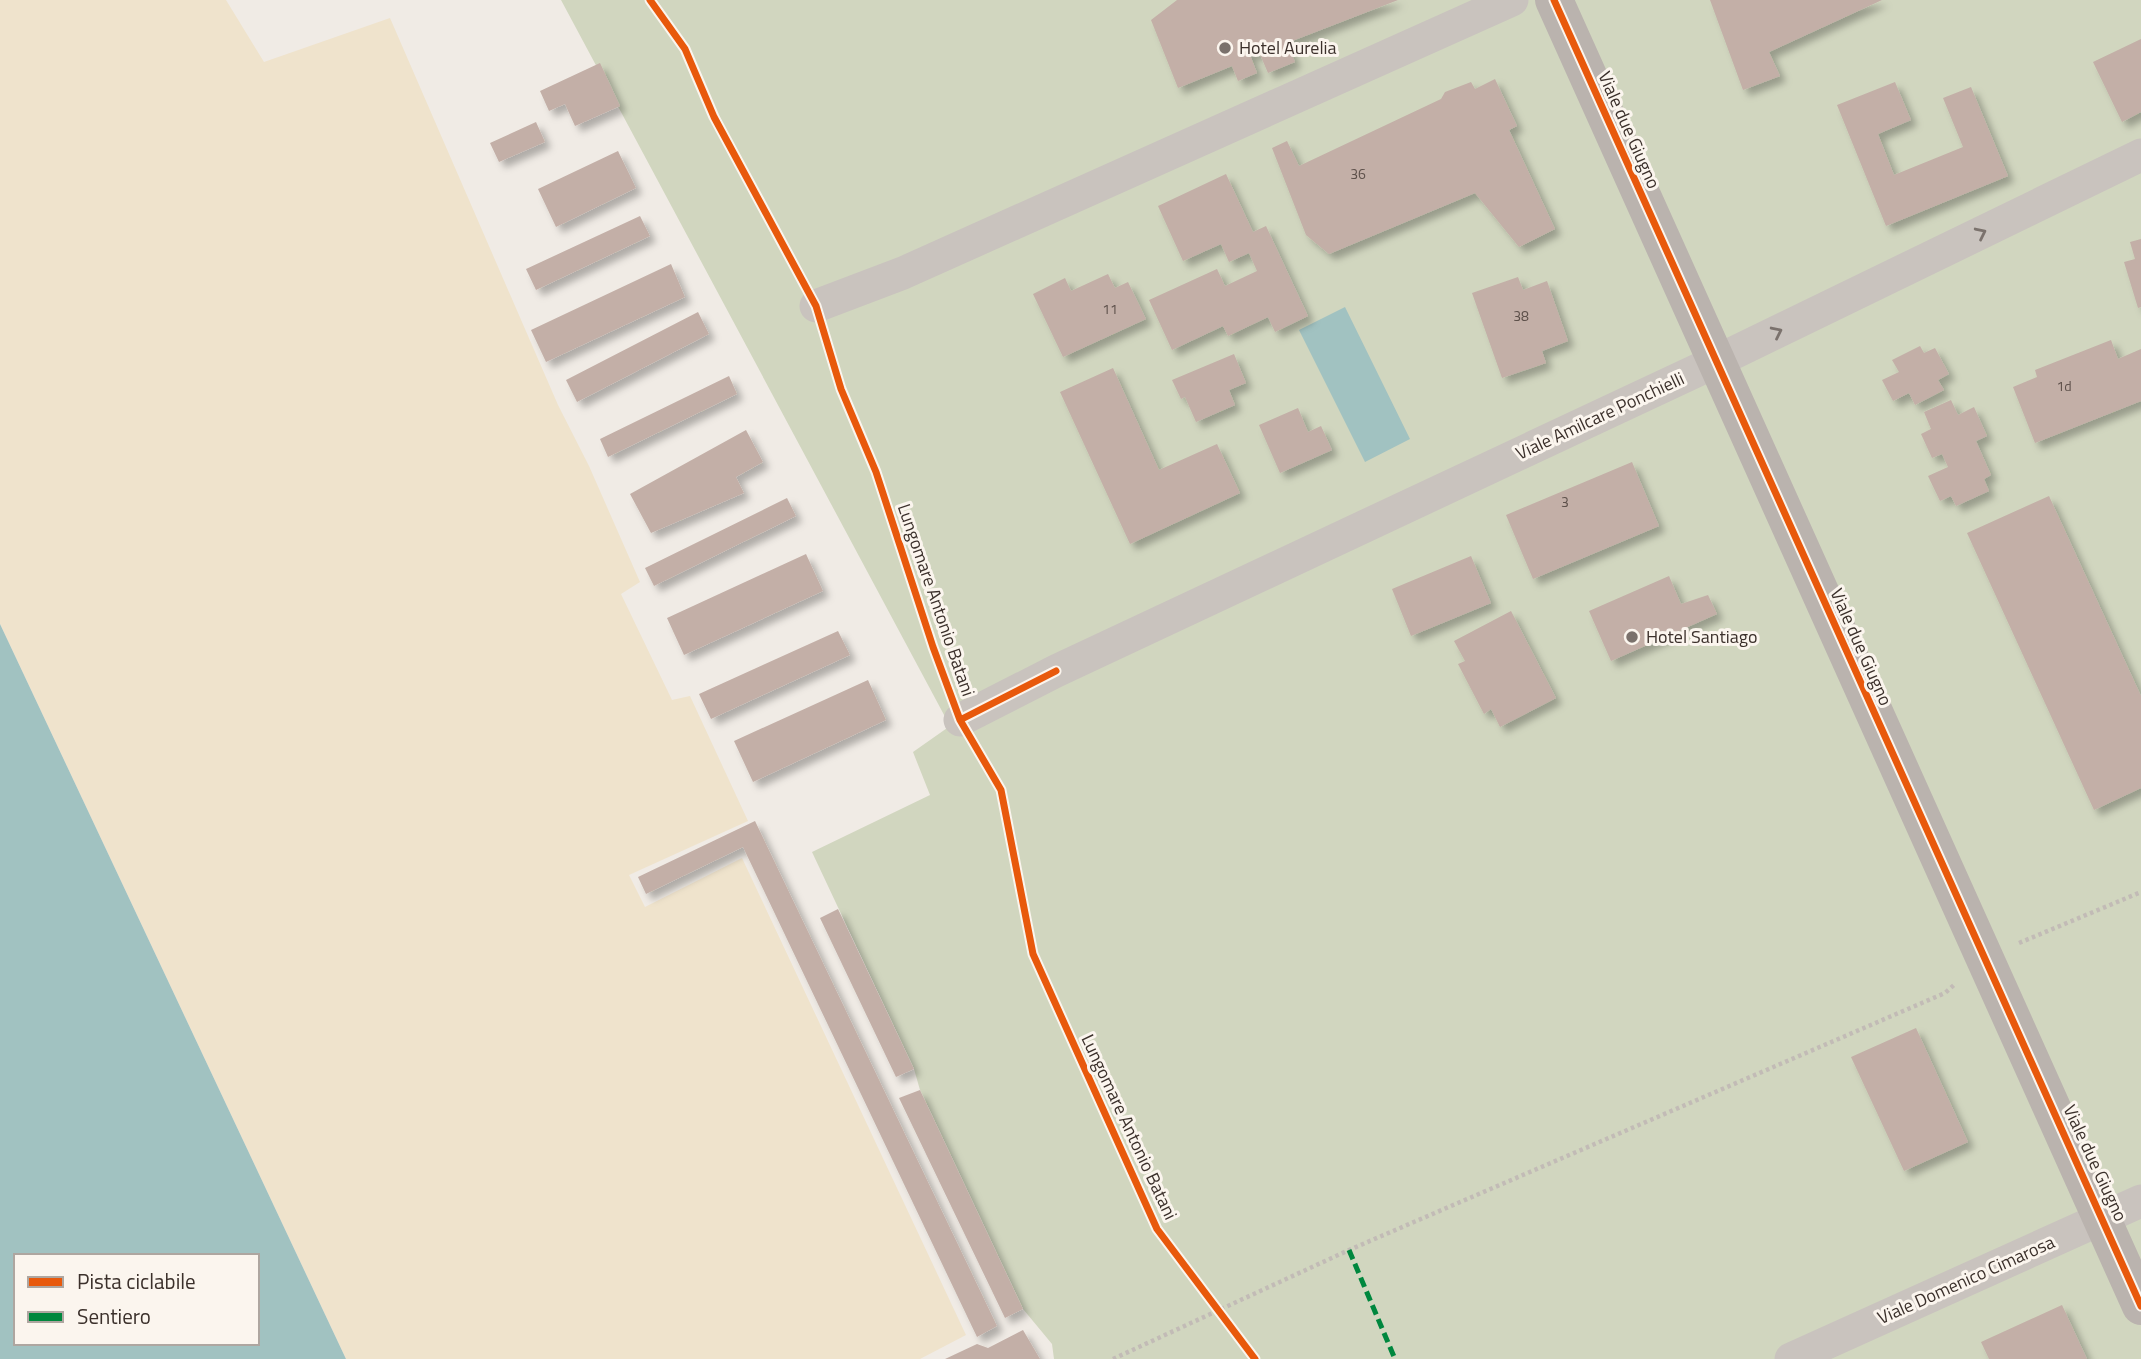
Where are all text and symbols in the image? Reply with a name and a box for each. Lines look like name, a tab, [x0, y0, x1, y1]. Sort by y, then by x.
place label: Hotel Aurelia	[1239, 34, 1337, 61]
marker: Hotel Aurelia	[1217, 40, 1233, 56]
street label: Viale due Giugno	[1592, 67, 1667, 193]
house number: 36	[1350, 163, 1366, 184]
one-way arrow	[1974, 227, 1986, 241]
house number: 11	[1102, 298, 1118, 319]
house number: 38	[1513, 305, 1529, 326]
one-way arrow	[1770, 326, 1782, 340]
street label: Viale Amilcare Ponchielli	[1511, 365, 1688, 466]
house number: 1d	[2056, 375, 2072, 396]
house number: 3	[1561, 491, 1569, 512]
street label: Lungomare Antonio Batani	[891, 500, 982, 700]
street label: Viale due Giugno	[1824, 584, 1899, 710]
place label: Hotel Santiago	[1646, 623, 1757, 650]
marker: Hotel Santiago	[1624, 629, 1640, 645]
street label: Lungomare Antonio Batani	[1075, 1030, 1184, 1224]
street label: Viale due Giugno	[2057, 1100, 2134, 1225]
street label: Viale Domenico Cimarosa	[1873, 1228, 2059, 1331]
legend	[14, 1254, 259, 1345]
text: Pista ciclabile	[77, 1265, 196, 1297]
text: Sentiero	[77, 1300, 151, 1332]

